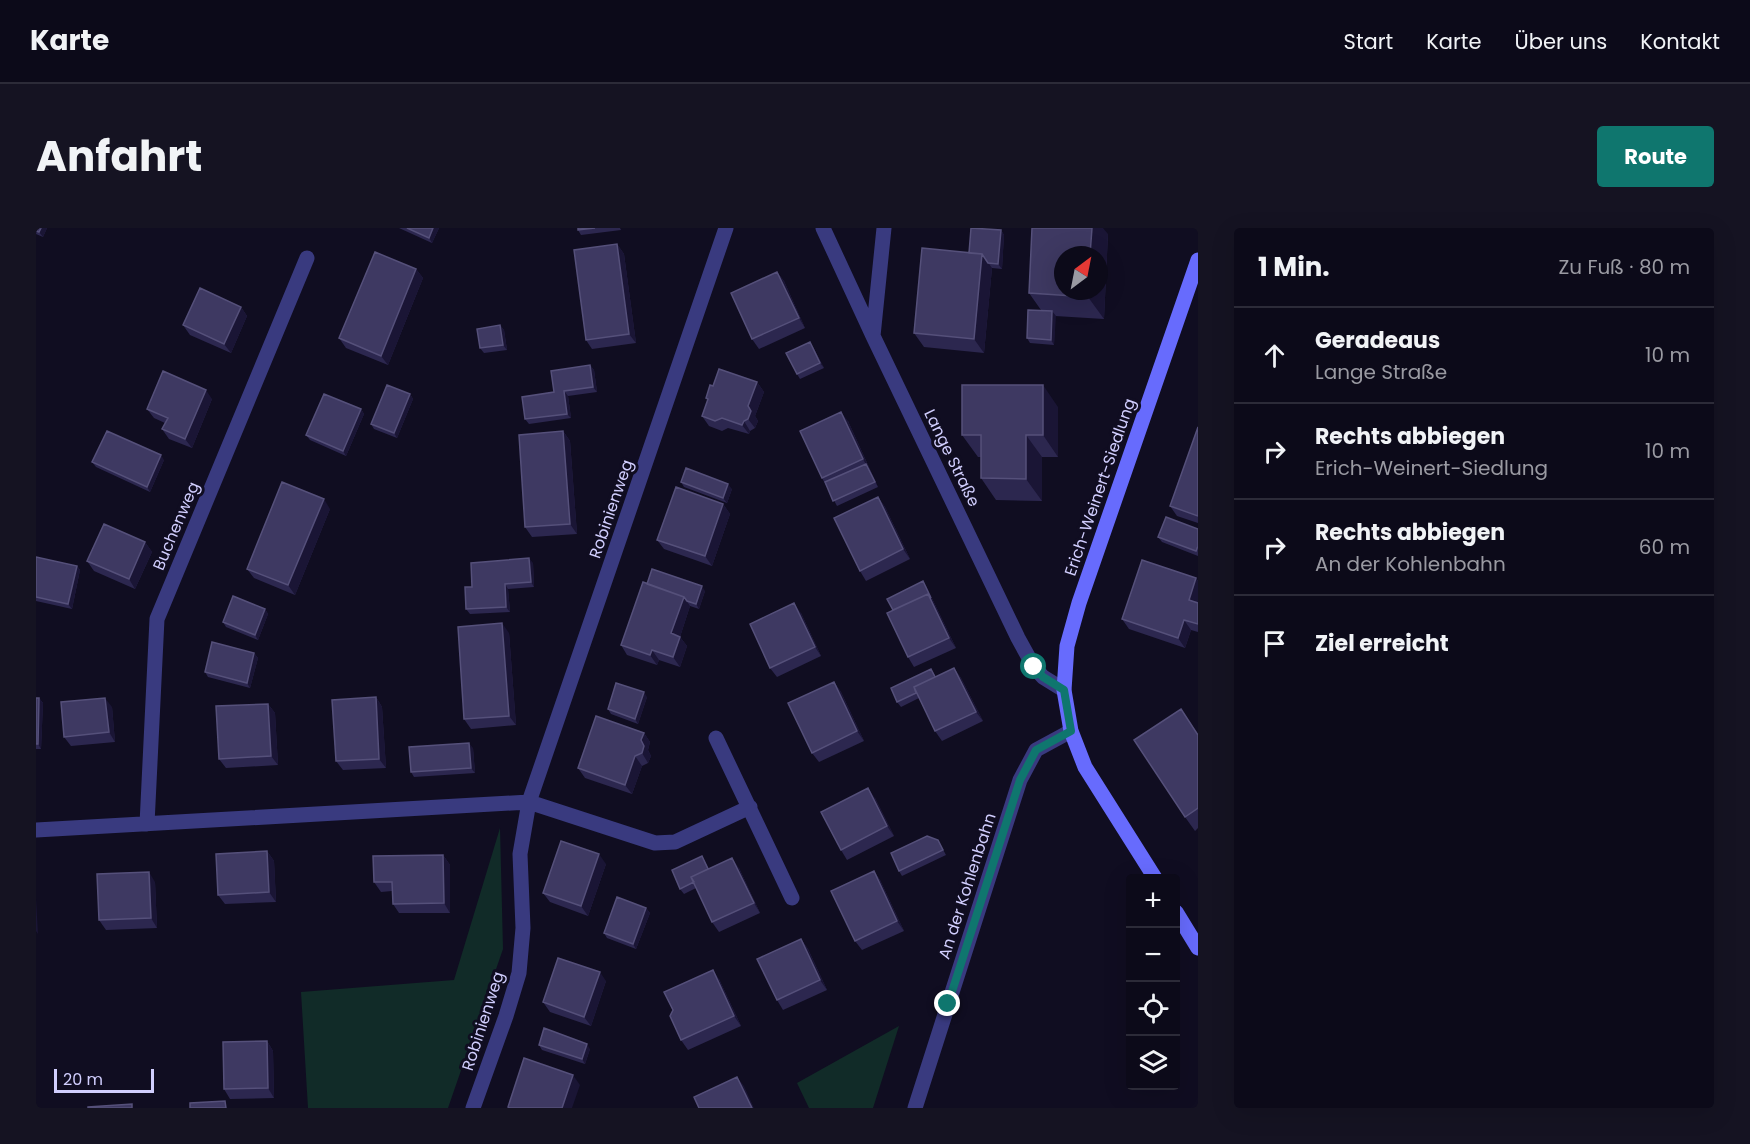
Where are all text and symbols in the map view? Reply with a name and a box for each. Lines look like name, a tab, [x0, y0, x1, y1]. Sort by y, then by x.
text: Karte	[30, 21, 109, 60]
text: Start	[1344, 27, 1393, 56]
text: Karte	[1426, 27, 1482, 56]
text: Über uns	[1515, 27, 1607, 56]
text: Kontakt	[1640, 27, 1720, 56]
button: Route	[1597, 126, 1714, 187]
text: Anfahrt	[36, 127, 202, 186]
north arrow	[1054, 246, 1108, 300]
text: 1 Min.	[1258, 249, 1330, 285]
text: Zu Fuß · 80 m	[1559, 253, 1690, 281]
text: Geradeaus	[1315, 325, 1440, 356]
icon: ahead	[1258, 339, 1291, 372]
text: 10 m	[1645, 341, 1690, 369]
text: Lange Straße	[1315, 358, 1447, 386]
street label: Erich-Weinert-Siedlung	[1059, 395, 1141, 579]
street label: Lange Straße	[918, 405, 986, 511]
text: Rechts abbiegen	[1315, 421, 1505, 452]
icon: right	[1258, 435, 1291, 468]
text: 10 m	[1645, 437, 1690, 465]
text: Erich-Weinert-Siedlung	[1315, 454, 1548, 482]
street label: Robinienweg	[583, 457, 639, 561]
street label: Buchenweg	[147, 478, 205, 574]
text: Rechts abbiegen	[1315, 517, 1505, 548]
icon: right	[1258, 531, 1291, 564]
text: 60 m	[1639, 533, 1690, 561]
text: An der Kohlenbahn	[1315, 550, 1506, 578]
icon: arrive	[1258, 627, 1291, 660]
text: Ziel erreicht	[1315, 628, 1449, 659]
route start	[1020, 653, 1046, 679]
street label: An der Kohlenbahn	[932, 810, 1002, 962]
map controls	[1126, 874, 1180, 1090]
button: +	[1126, 874, 1180, 928]
button: −	[1126, 928, 1180, 982]
street label: Robinienweg	[456, 969, 510, 1073]
button: locate	[1126, 982, 1180, 1036]
route end	[934, 990, 960, 1016]
button: layers	[1126, 1036, 1180, 1090]
scale bar	[54, 1066, 154, 1094]
text: 20 m	[63, 1068, 103, 1091]

